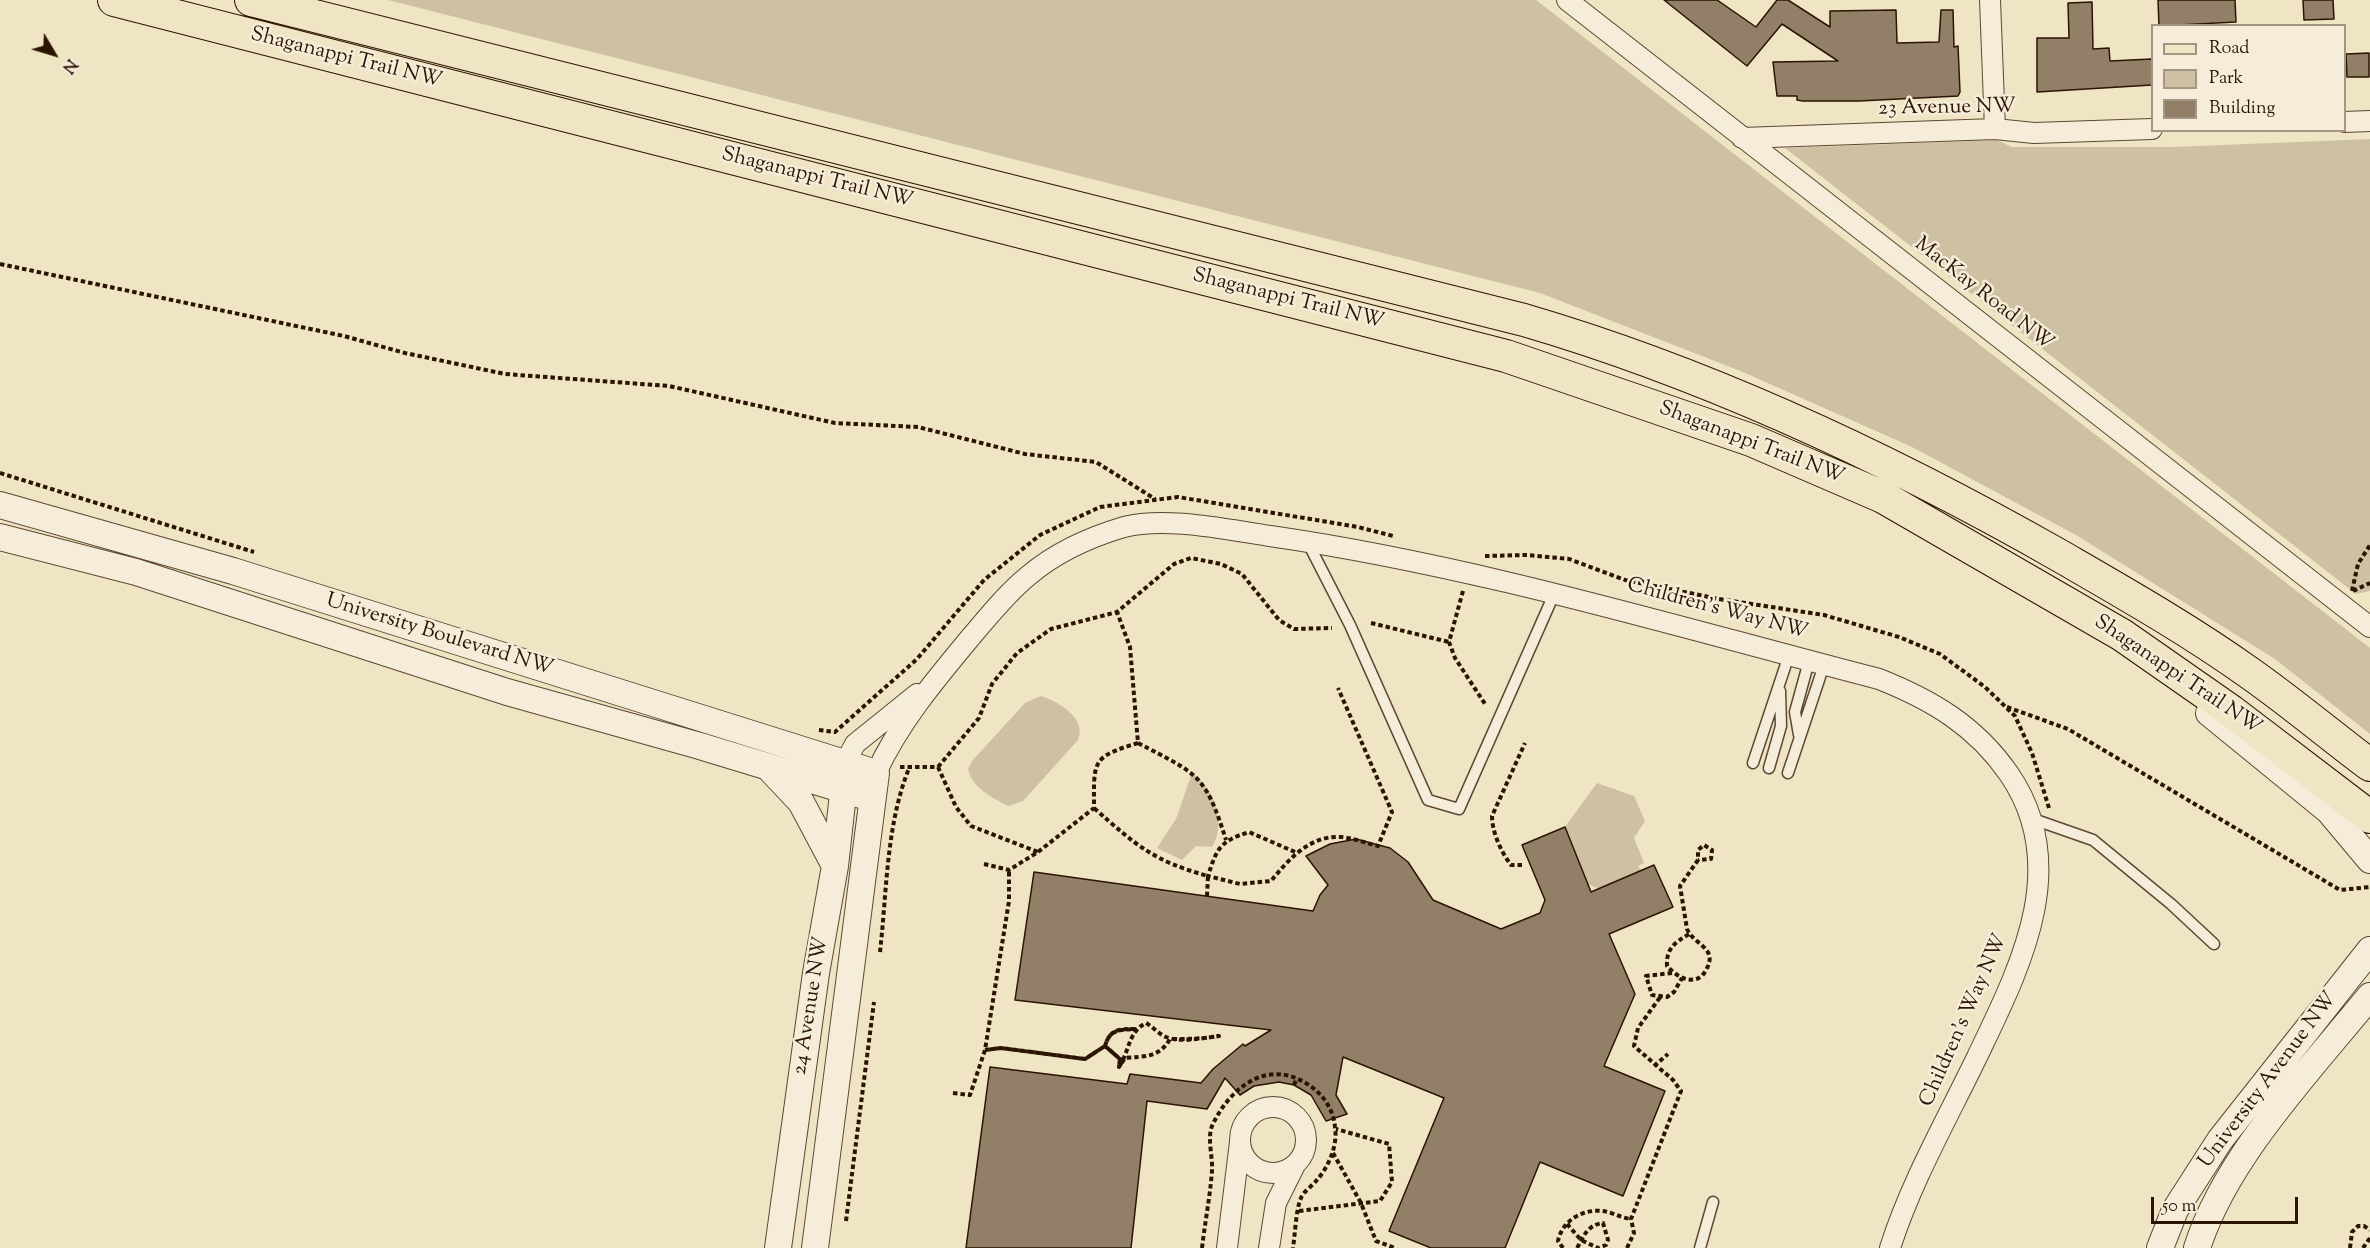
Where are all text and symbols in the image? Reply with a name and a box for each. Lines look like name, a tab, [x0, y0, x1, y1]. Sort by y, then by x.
street label: Shaganappi Trail NW	[248, 23, 444, 95]
north arrow	[24, 24, 84, 84]
legend	[2151, 24, 2346, 132]
text: Road	[2209, 36, 2249, 62]
text: N	[56, 53, 82, 78]
text: Park	[2209, 66, 2243, 92]
street label: 23 Avenue NW	[1878, 95, 2016, 123]
text: Building	[2209, 96, 2275, 122]
street label: Shaganappi Trail NW	[719, 143, 915, 215]
street label: MacKay Road NW	[1908, 233, 2058, 357]
street label: Shaganappi Trail NW	[1190, 264, 1386, 336]
street label: Shaganappi Trail NW	[1655, 397, 1847, 491]
street label: Children's Way NW	[1624, 574, 1810, 646]
street label: University Boulevard NW	[322, 589, 556, 683]
street label: Shaganappi Trail NW	[2089, 611, 2265, 741]
street label: Children's Way NW	[1916, 931, 2014, 1111]
street label: 24 Avenue NW	[789, 935, 835, 1077]
street label: University Avenue NW	[2194, 988, 2344, 1174]
scale bar	[2154, 1185, 2301, 1223]
text: 50 m	[2162, 1194, 2196, 1220]

